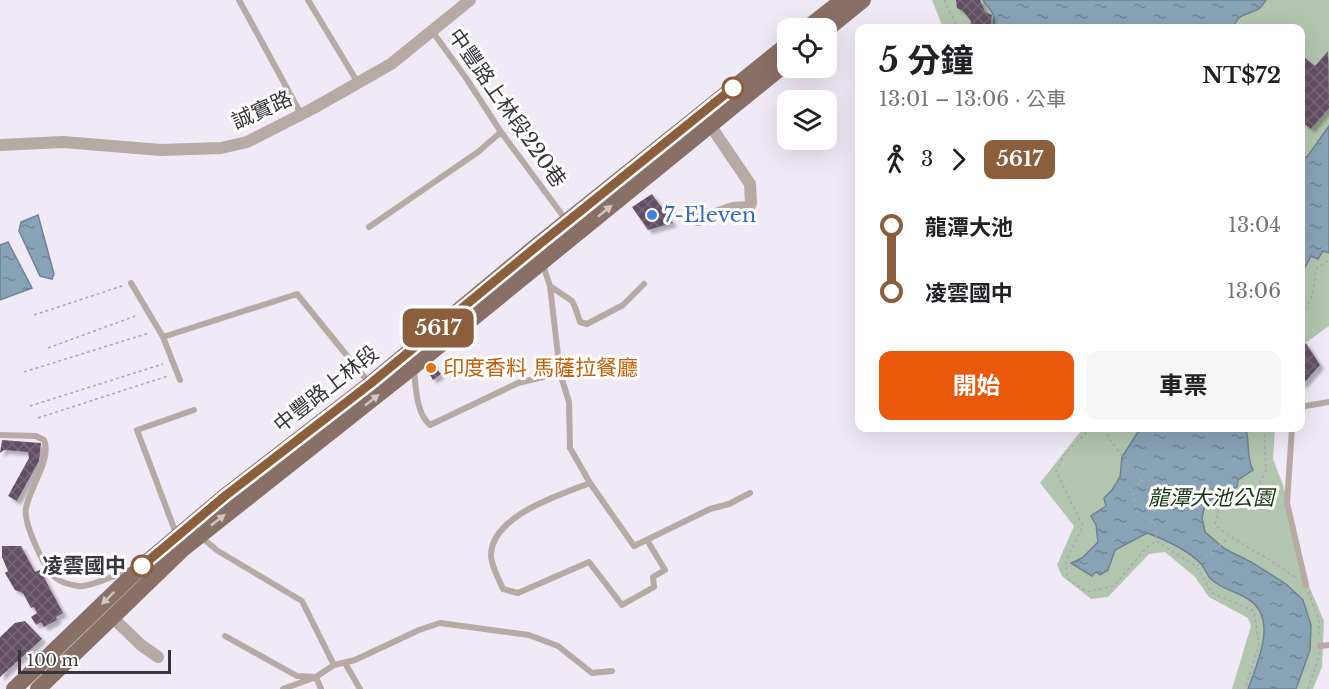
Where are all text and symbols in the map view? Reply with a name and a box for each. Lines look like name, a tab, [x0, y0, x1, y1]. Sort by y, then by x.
map controls	[777, 18, 837, 150]
button: locate	[777, 18, 837, 78]
street label: 中豐路上林段220巷	[442, 24, 572, 192]
text: 5 分鐘	[879, 40, 973, 81]
text: NT$72	[1202, 62, 1281, 89]
unlabelled marker	[722, 77, 744, 99]
street label: 誠實路	[228, 85, 296, 135]
text: 13:01 – 13:06 · 公車	[879, 87, 1066, 111]
button: layers	[777, 90, 837, 150]
icon: walk	[879, 143, 912, 176]
icon: forward	[942, 143, 975, 176]
text: 5617	[996, 146, 1043, 172]
text: 3	[921, 147, 933, 171]
place label: 7-Eleven	[664, 202, 756, 228]
one-way arrow	[597, 204, 613, 217]
marker: 7-Eleven	[645, 208, 659, 222]
text: 13:04	[1228, 213, 1281, 237]
text: 龍潭大池	[925, 214, 1013, 241]
text: 13:06	[1227, 279, 1281, 303]
text: 凌雲國中	[925, 280, 1013, 307]
line badge: 5617	[396, 308, 480, 348]
text: 5617	[415, 315, 461, 341]
street label: 中豐路上林段	[268, 340, 384, 438]
button: 開始	[879, 351, 1074, 420]
button: 車票	[1086, 351, 1281, 420]
place label: 印度香料 馬薩拉餐廳	[443, 355, 638, 381]
marker: 印度香料 馬薩拉餐廳	[424, 361, 438, 375]
one-way arrow	[364, 393, 380, 406]
park label: 龍潭大池公園	[1148, 485, 1277, 511]
one-way arrow	[211, 515, 226, 527]
place label: 凌雲國中	[42, 553, 126, 579]
marker: 凌雲國中	[131, 555, 153, 577]
one-way arrow	[101, 591, 115, 605]
scale bar	[18, 647, 171, 674]
text: 100 m	[27, 650, 79, 670]

